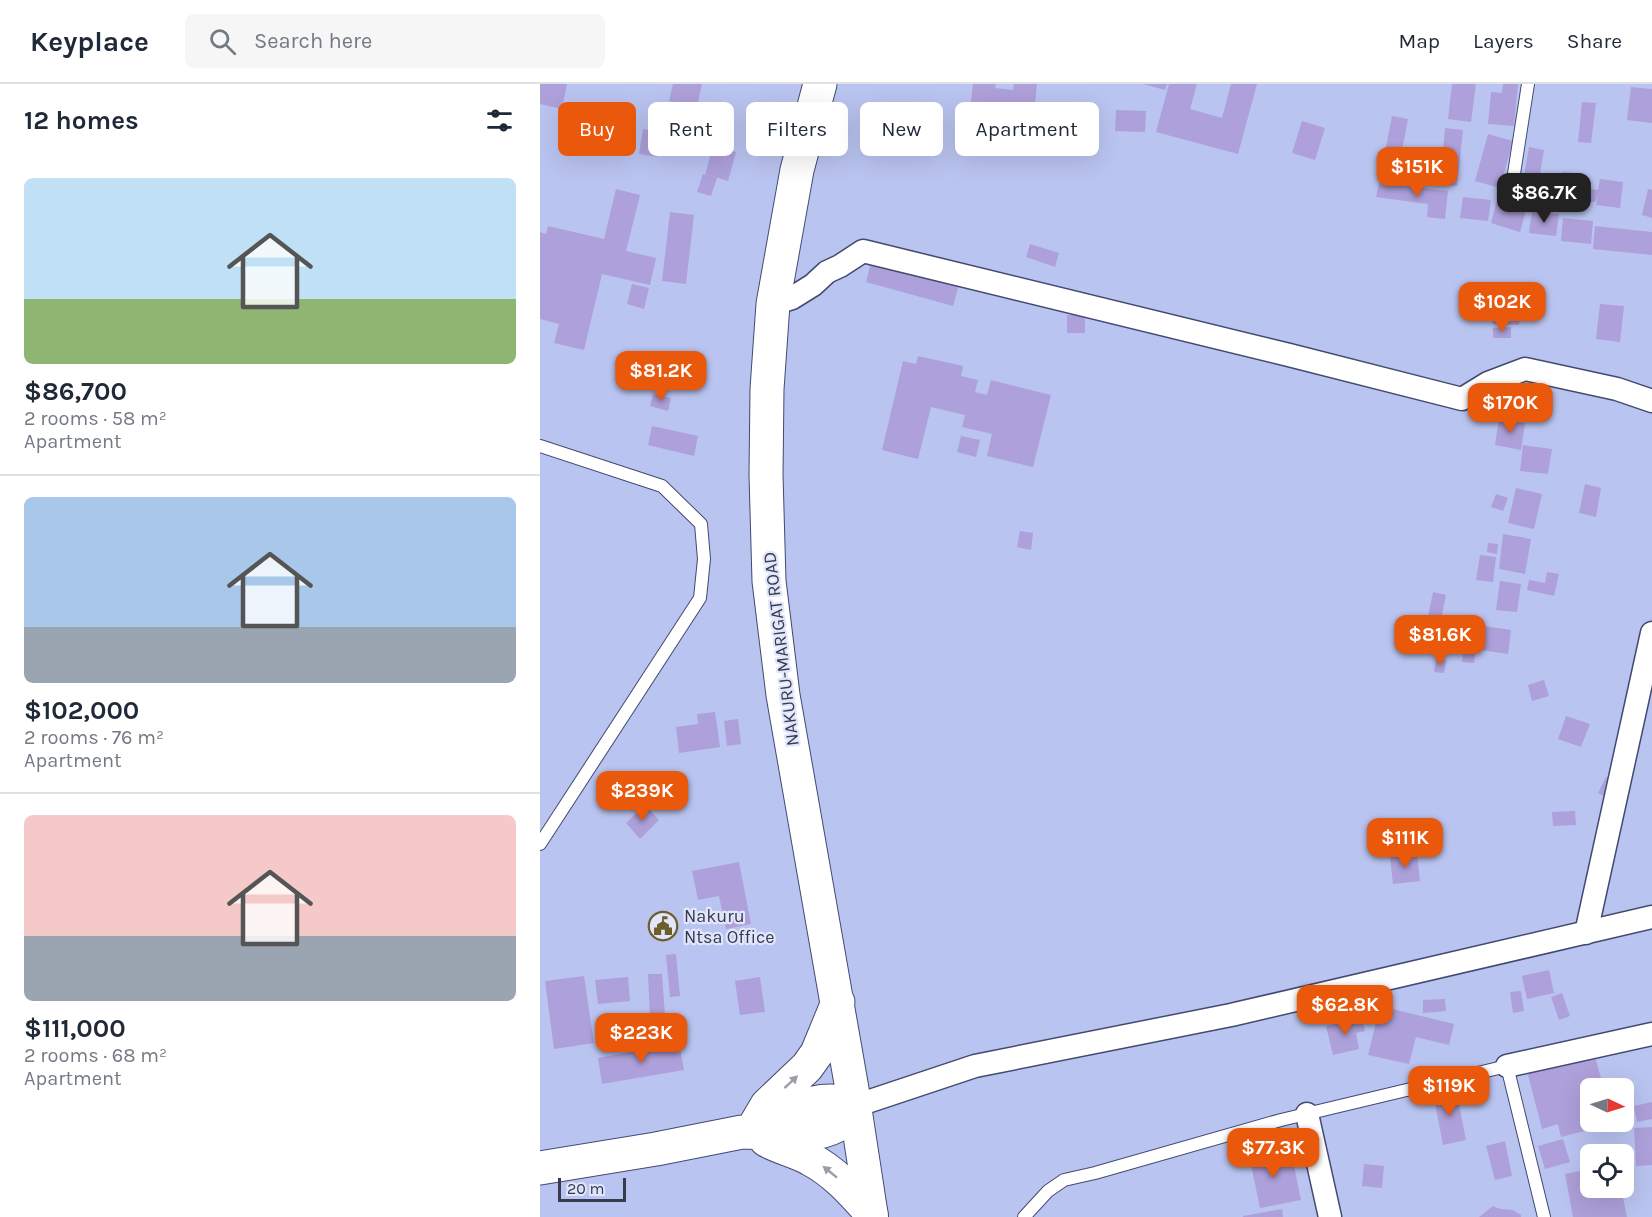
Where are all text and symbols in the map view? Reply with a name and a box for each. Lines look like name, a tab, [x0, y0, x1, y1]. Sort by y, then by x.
search box	[185, 14, 605, 68]
text: Keyplace	[30, 25, 149, 58]
icon: search	[206, 25, 239, 58]
text: Search here	[254, 28, 372, 54]
text: Map	[1398, 29, 1440, 53]
text: Layers	[1473, 29, 1534, 53]
text: Share	[1567, 29, 1622, 53]
chip: Buy	[558, 102, 636, 156]
chip: Rent	[648, 102, 734, 156]
chip: Filters	[746, 102, 848, 156]
chip: New	[860, 102, 943, 156]
chip: Apartment	[955, 102, 1099, 156]
icon: filters	[483, 104, 516, 137]
text: 12 homes	[24, 105, 139, 136]
pin: $151K	[1375, 147, 1459, 198]
text: $151K	[1391, 155, 1443, 178]
pin: $86.7K	[1495, 173, 1593, 224]
text: $86.7K	[1511, 181, 1577, 204]
icon: home	[216, 217, 324, 325]
pin: $102K	[1460, 282, 1544, 333]
text: $102K	[1473, 290, 1531, 313]
pin: $81.2K	[612, 351, 710, 402]
text: $81.2K	[629, 359, 693, 382]
text: $86,700	[24, 376, 127, 407]
pin: $170K	[1468, 383, 1552, 434]
text: $170K	[1482, 391, 1538, 414]
text: 2 rooms · 58 m²	[24, 407, 167, 430]
text: Apartment	[24, 430, 122, 453]
icon: home	[216, 536, 324, 644]
street label: NAKURU-MARIGAT ROAD	[758, 551, 804, 747]
pin: $81.6K	[1391, 615, 1489, 666]
text: $81.6K	[1408, 623, 1472, 646]
text: $102,000	[24, 695, 139, 726]
text: 2 rooms · 76 m²	[24, 726, 164, 749]
text: Apartment	[24, 749, 122, 772]
pin: $239K	[600, 771, 684, 822]
text: $239K	[610, 779, 674, 802]
pin: $111K	[1363, 818, 1447, 869]
text: $111K	[1381, 826, 1429, 849]
icon: home	[216, 854, 324, 962]
place label: Nakuru Ntsa Office	[684, 905, 775, 948]
public building icon: Nakuru Ntsa Office	[647, 910, 679, 942]
pin: $62.8K	[1296, 985, 1394, 1036]
text: $62.8K	[1311, 993, 1379, 1016]
text: $111,000	[24, 1013, 126, 1044]
pin: $223K	[599, 1013, 683, 1064]
text: $223K	[609, 1021, 673, 1044]
text: 2 rooms · 68 m²	[24, 1044, 167, 1067]
pin: $119K	[1407, 1066, 1491, 1117]
text: Apartment	[24, 1067, 122, 1090]
text: $119K	[1422, 1074, 1476, 1097]
one-way arrow	[783, 1075, 798, 1089]
north arrow	[1580, 1078, 1634, 1132]
map controls	[1580, 1078, 1634, 1198]
pin: $77.3K	[1224, 1128, 1322, 1179]
text: $77.3K	[1241, 1136, 1305, 1159]
button: locate	[1580, 1144, 1634, 1198]
one-way arrow	[822, 1165, 838, 1178]
scale bar	[558, 1175, 626, 1202]
text: 20 m	[567, 1179, 605, 1198]

